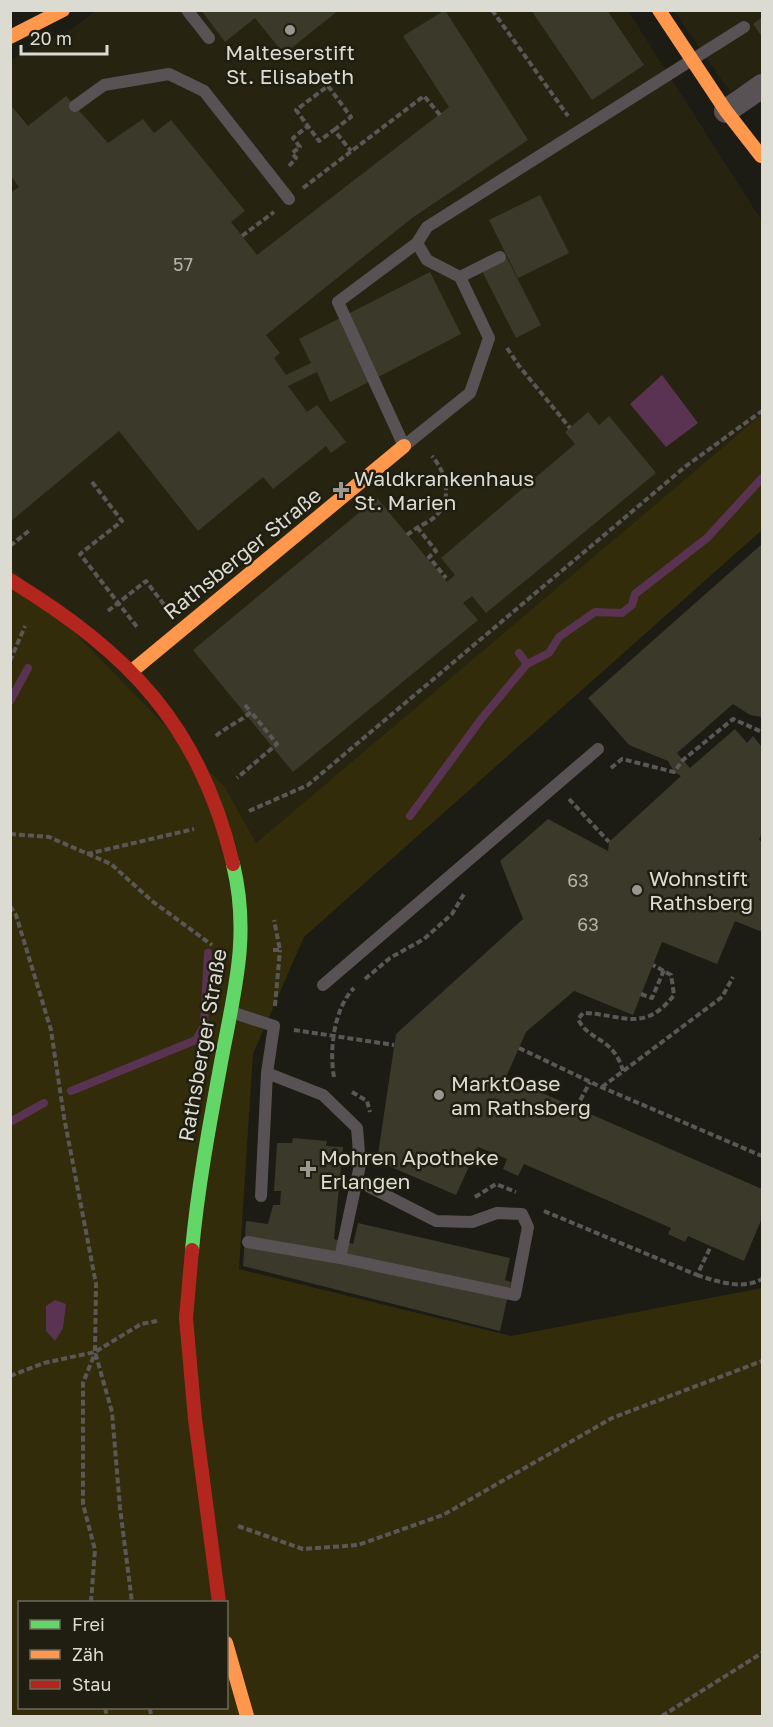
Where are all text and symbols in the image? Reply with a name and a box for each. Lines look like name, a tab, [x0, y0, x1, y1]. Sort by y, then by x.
scale bar	[21, 18, 106, 56]
marker: Malteserstift St. Elisabeth	[283, 23, 297, 37]
text: 20 m	[30, 27, 72, 49]
place label: Malteserstift St. Elisabeth	[225, 39, 355, 89]
house number: 57	[173, 253, 193, 275]
place label: Waldkrankenhaus St. Marien	[354, 465, 534, 515]
street label: Rathsberger Straße	[158, 481, 326, 625]
marker: Waldkrankenhaus St. Marien	[332, 481, 350, 499]
place label: Wohnstift Rathsberg	[649, 865, 753, 915]
house number: 63	[567, 869, 589, 891]
marker: Wohnstift Rathsberg	[630, 883, 644, 897]
house number: 63	[577, 913, 599, 935]
street label: Rathsberger Straße	[172, 947, 232, 1143]
place label: MarktOase am Rathsberg	[451, 1070, 591, 1120]
marker: MarktOase am Rathsberg	[432, 1088, 446, 1102]
place label: Mohren Apotheke Erlangen	[320, 1144, 499, 1194]
marker: Mohren Apotheke Erlangen	[301, 1162, 315, 1176]
legend	[18, 1601, 228, 1709]
text: Frei	[72, 1613, 105, 1635]
text: Zäh	[72, 1643, 104, 1665]
text: Stau	[72, 1673, 111, 1695]

